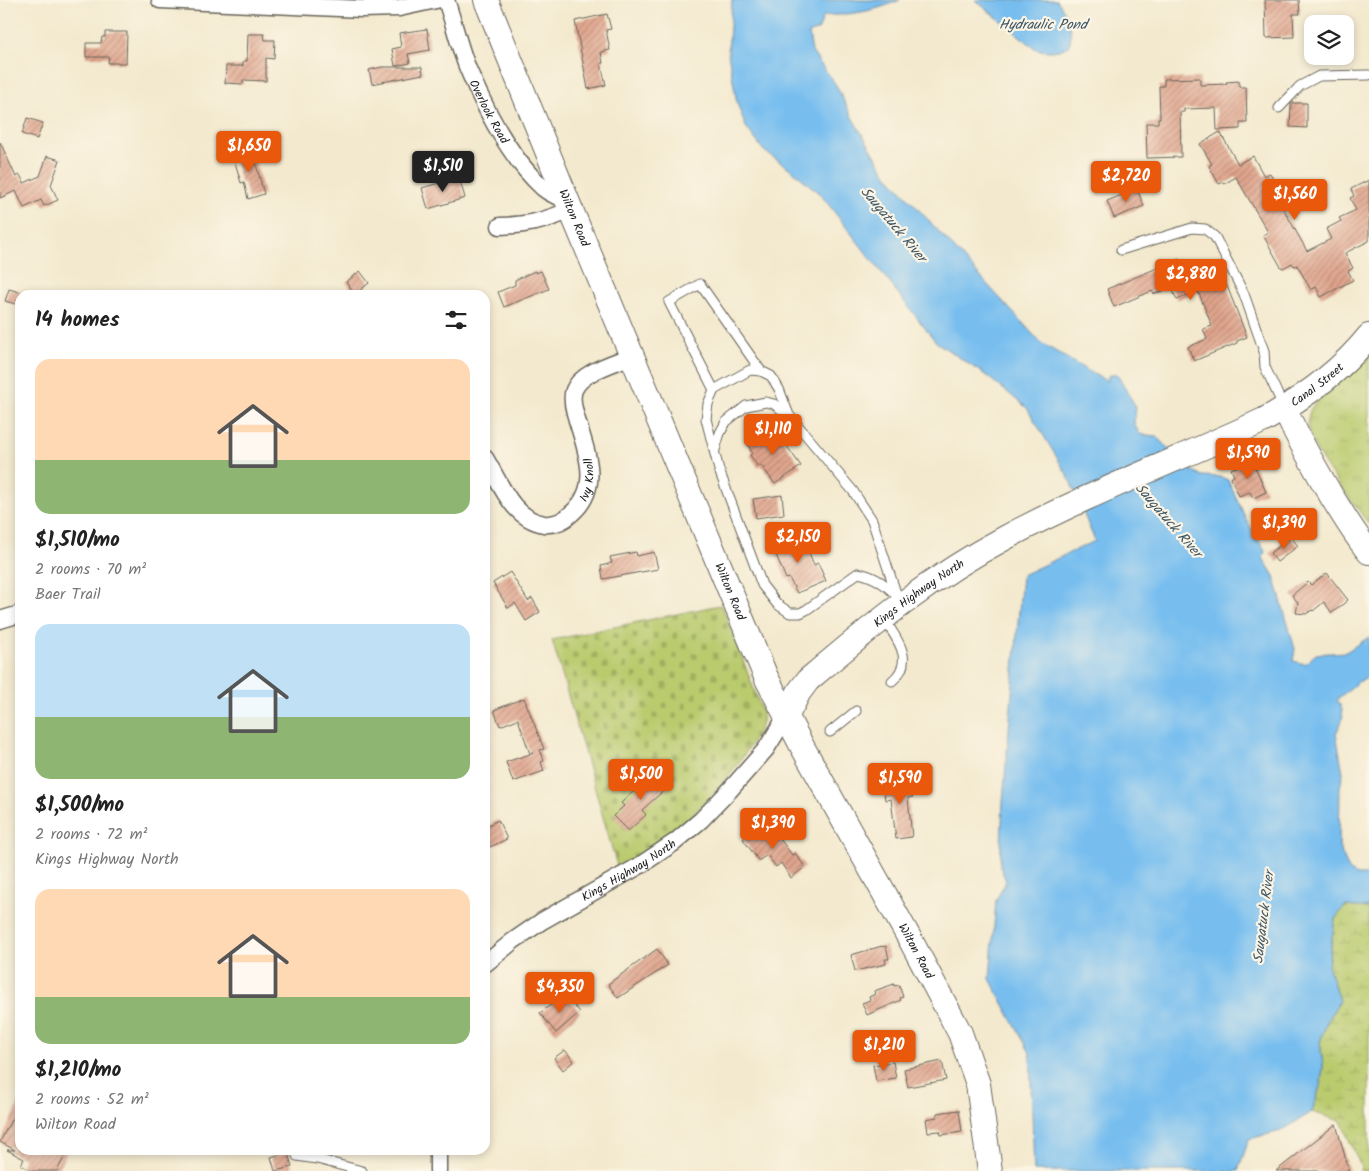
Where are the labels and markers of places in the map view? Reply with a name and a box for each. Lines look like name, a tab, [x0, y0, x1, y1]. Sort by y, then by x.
pin: $1,650	[208, 130, 290, 173]
pin: $1,510	[402, 150, 484, 193]
pin: $2,720	[1085, 160, 1167, 203]
pin: $1,560	[1254, 178, 1336, 221]
pin: $2,880	[1150, 258, 1232, 301]
pin: $1,110	[732, 414, 814, 456]
pin: $1,590	[1207, 438, 1289, 480]
pin: $1,390	[1243, 508, 1325, 550]
pin: $2,150	[757, 522, 839, 564]
pin: $1,500	[600, 758, 682, 801]
pin: $1,590	[859, 762, 941, 805]
pin: $1,390	[732, 808, 814, 850]
pin: $4,350	[519, 972, 601, 1014]
pin: $1,210	[843, 1030, 925, 1072]

